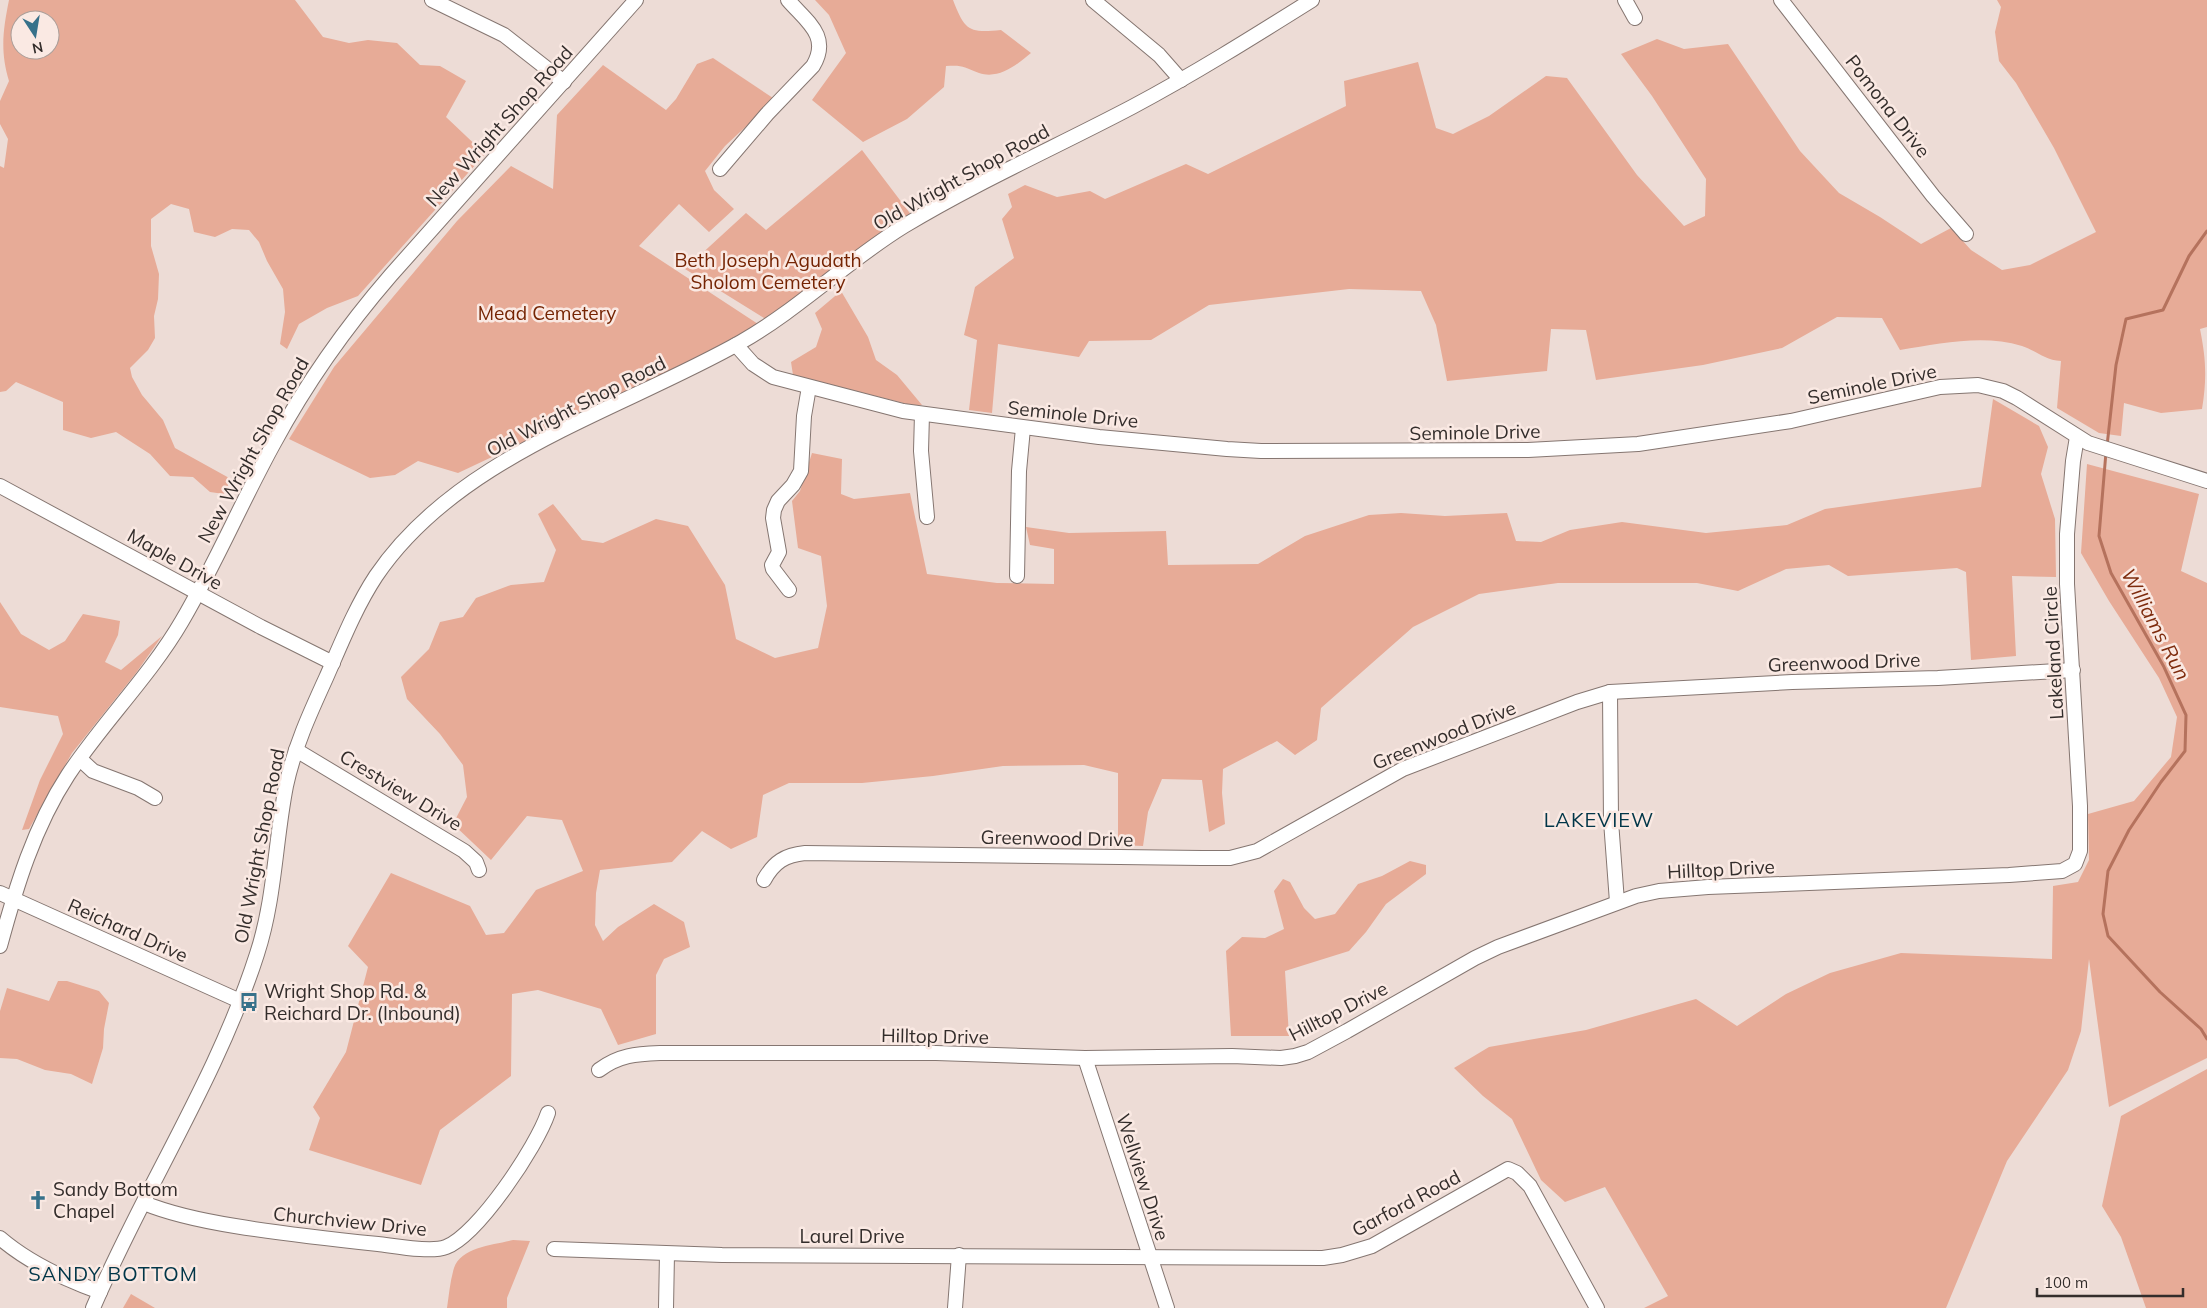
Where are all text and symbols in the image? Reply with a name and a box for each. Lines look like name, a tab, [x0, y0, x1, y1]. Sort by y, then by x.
north arrow	[10, 10, 60, 60]
text: N	[31, 38, 45, 58]
street label: New Wright Shop Road	[420, 41, 578, 211]
street label: Pomona Drive	[1840, 50, 1936, 162]
street label: Old Wright Shop Road	[869, 119, 1053, 235]
park label: Beth Joseph Agudath Sholom Cemetery	[674, 248, 862, 294]
park label: Mead Cemetery	[478, 301, 616, 325]
street label: Old Wright Shop Road	[482, 350, 670, 462]
street label: New Wright Shop Road	[192, 353, 314, 547]
street label: Seminole Drive	[1805, 359, 1939, 409]
street label: Seminole Drive	[1007, 395, 1139, 433]
street label: Seminole Drive	[1409, 419, 1541, 445]
street label: Maple Drive	[123, 523, 227, 595]
water label: Williams Run	[2116, 564, 2196, 684]
street label: Lakeland Circle	[2038, 586, 2068, 720]
street label: Greenwood Drive	[1767, 647, 1921, 677]
street label: Greenwood Drive	[1369, 695, 1519, 775]
street label: Crestview Drive	[336, 744, 466, 836]
street label: Old Wright Shop Road	[228, 747, 290, 945]
district label: LAKEVIEW	[1544, 807, 1654, 832]
street label: Greenwood Drive	[980, 825, 1134, 851]
street label: Hilltop Drive	[1667, 854, 1775, 884]
street label: Reichard Drive	[64, 893, 192, 967]
street label: Hilltop Drive	[1285, 976, 1391, 1046]
place label: Wright Shop Rd. & Reichard Dr. (Inbound)	[264, 979, 461, 1025]
bus stop icon: Wright Shop Rd. & Reichard Dr. (Inbound)	[238, 991, 260, 1013]
street label: Hilltop Drive	[881, 1023, 989, 1049]
street label: Wellview Drive	[1111, 1111, 1175, 1243]
street label: Garford Road	[1348, 1164, 1464, 1242]
place label: Sandy Bottom Chapel	[53, 1177, 178, 1223]
church icon: Sandy Bottom Chapel	[27, 1189, 49, 1211]
street label: Churchview Drive	[272, 1201, 428, 1241]
street label: Laurel Drive	[799, 1224, 905, 1248]
district label: SANDY BOTTOM	[28, 1261, 198, 1286]
scale bar	[2037, 1266, 2183, 1298]
text: 100 m	[2044, 1273, 2088, 1292]

